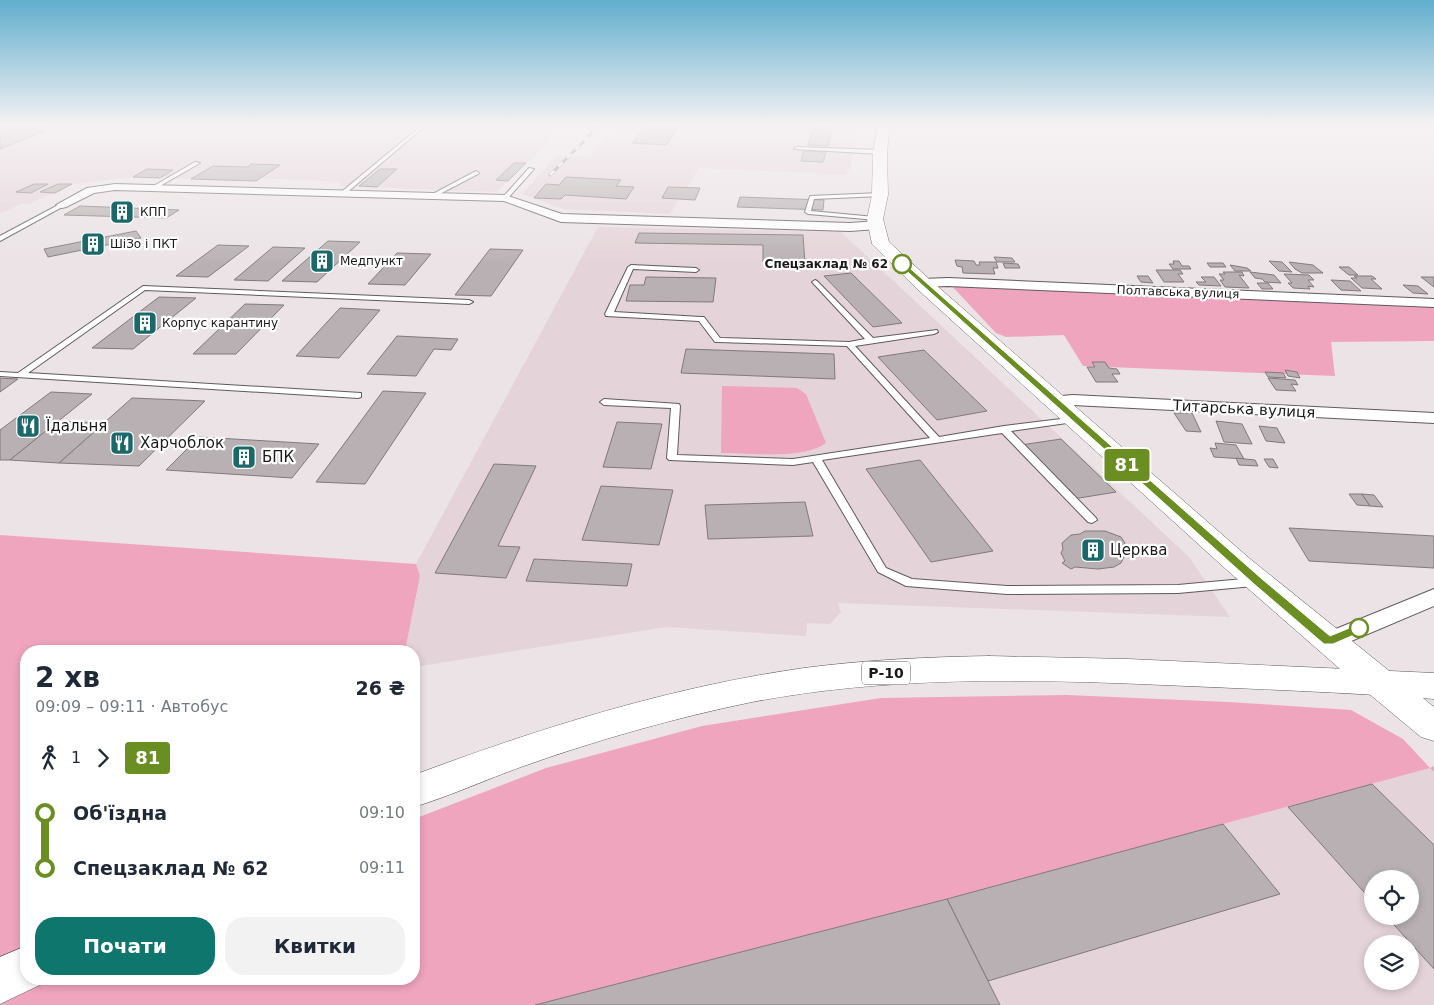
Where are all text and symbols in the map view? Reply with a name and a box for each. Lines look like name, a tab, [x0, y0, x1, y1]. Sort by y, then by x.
building icon: КПП	[109, 199, 135, 225]
place label: КПП	[140, 205, 167, 219]
building icon: ШіЗо і ПКТ	[80, 231, 106, 257]
place label: ШіЗо і ПКТ	[110, 237, 178, 251]
building icon: Медпункт	[309, 248, 335, 274]
place label: Медпункт	[340, 254, 403, 268]
marker: Спецзаклад № 62	[892, 254, 912, 274]
place label: Спецзаклад № 62	[765, 257, 888, 271]
street label: Полтавська вулиця	[1117, 283, 1239, 301]
building icon: Корпус карантину	[132, 310, 158, 336]
place label: Корпус карантину	[162, 316, 278, 330]
street label: Титарська вулиця	[1171, 396, 1316, 422]
restaurant icon: Їдальня	[15, 413, 41, 439]
place label: Їдальня	[46, 416, 107, 435]
restaurant icon: Харчоблок	[109, 430, 135, 456]
place label: Харчоблок	[140, 434, 224, 452]
building icon: БПК	[231, 444, 257, 470]
place label: БПК	[262, 448, 295, 466]
line badge: 81	[1104, 449, 1150, 481]
text: 81	[1114, 454, 1140, 475]
building icon: Церква	[1080, 537, 1106, 563]
place label: Церква	[1110, 541, 1168, 559]
unlabelled marker	[1349, 618, 1369, 638]
text: 2 хв	[35, 661, 100, 694]
road number: Р-10	[862, 661, 910, 684]
text: 26 ₴	[356, 677, 405, 699]
text: 09:09 – 09:11 · Автобус	[35, 697, 228, 716]
icon: walk	[35, 744, 63, 772]
icon: forward	[89, 744, 117, 772]
text: 81	[135, 747, 160, 768]
text: 1	[71, 748, 81, 767]
text: Об'їздна	[73, 802, 167, 824]
text: 09:10	[359, 803, 405, 822]
text: Спецзаклад № 62	[73, 857, 268, 879]
text: 09:11	[359, 858, 405, 877]
map controls	[1364, 870, 1419, 990]
button: locate	[1364, 870, 1419, 925]
button: Почати	[35, 917, 215, 975]
button: Квитки	[225, 917, 405, 975]
button: layers	[1364, 935, 1419, 990]

